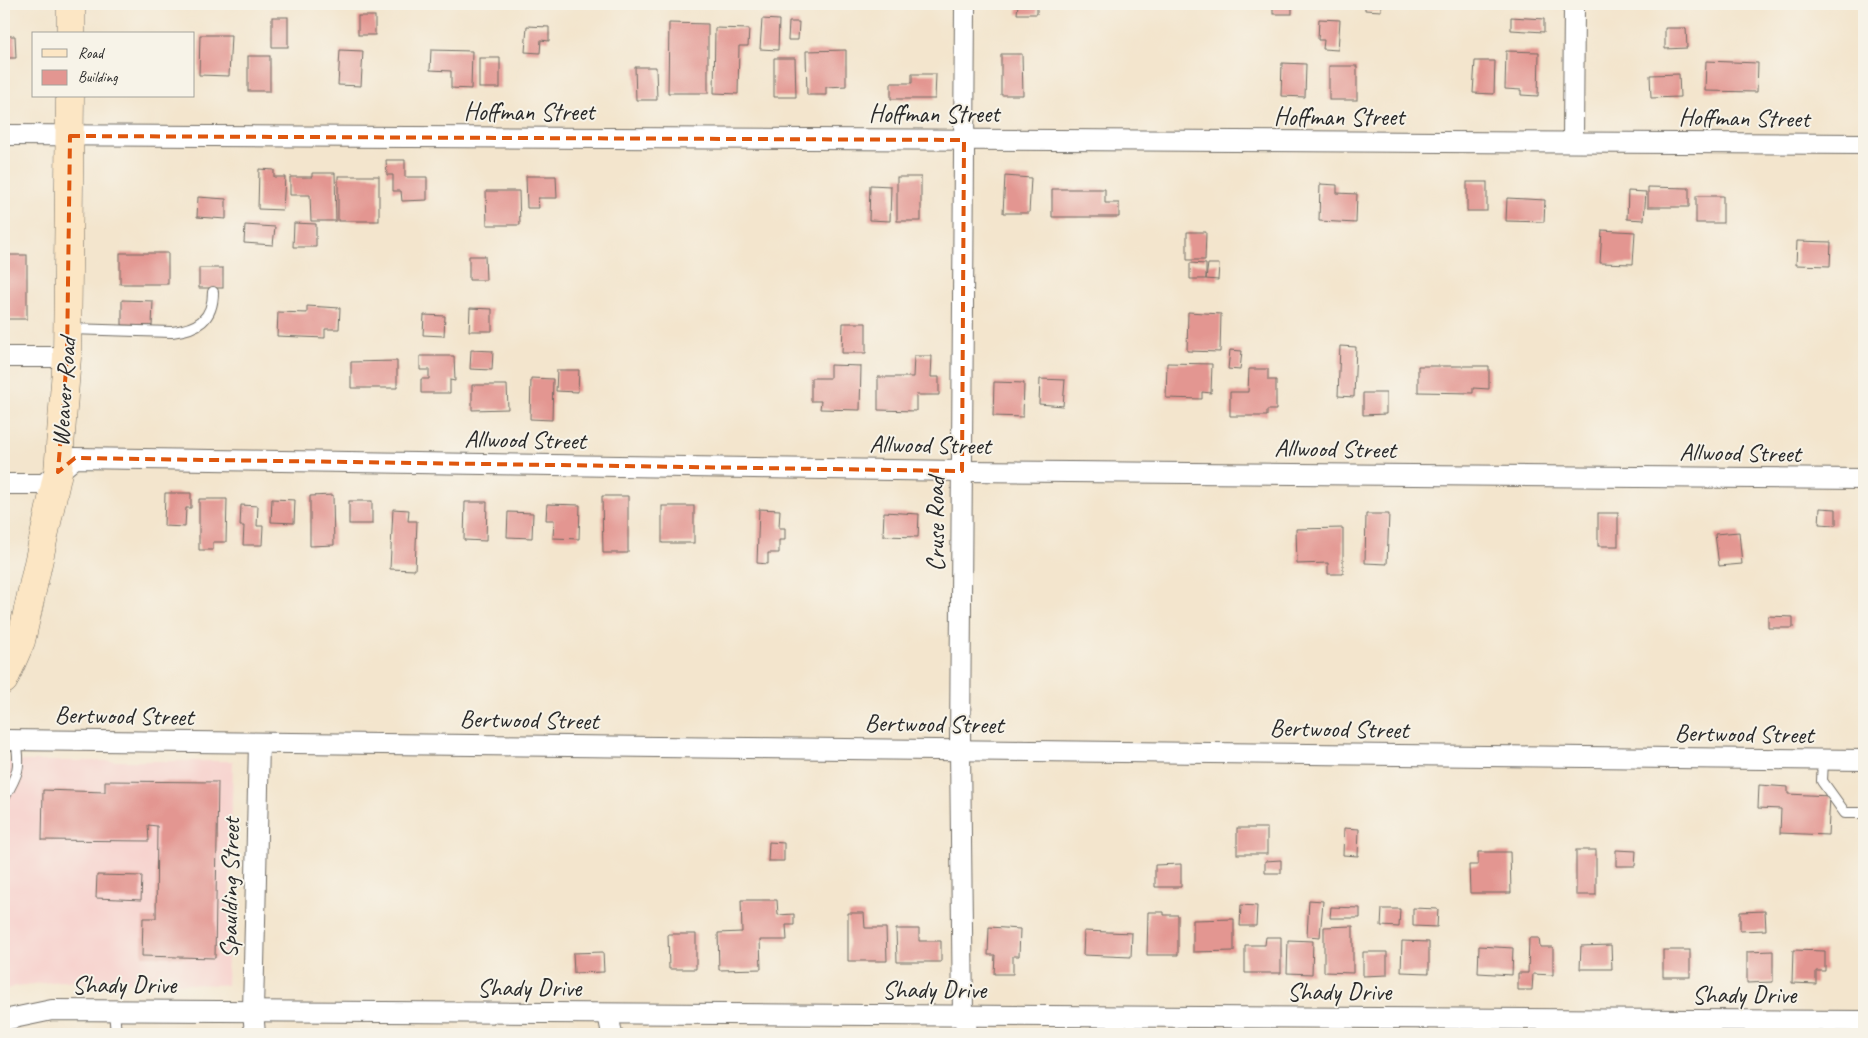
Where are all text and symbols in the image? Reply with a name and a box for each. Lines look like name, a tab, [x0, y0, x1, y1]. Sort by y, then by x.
legend	[32, 32, 195, 98]
text: Road	[78, 44, 105, 63]
text: Building	[78, 68, 118, 87]
street label: Hoffman Street	[464, 96, 597, 128]
street label: Hoffman Street	[869, 98, 1002, 130]
street label: Hoffman Street	[1274, 101, 1407, 133]
street label: Hoffman Street	[1678, 101, 1812, 135]
street label: Weaver Road	[44, 333, 84, 448]
street label: Allwood Street	[464, 423, 589, 457]
street label: Allwood Street	[869, 428, 994, 462]
street label: Allwood Street	[1274, 432, 1399, 466]
street label: Allwood Street	[1679, 436, 1804, 470]
street label: Cruse Road	[920, 473, 952, 571]
street label: Bertwood Street	[54, 699, 196, 733]
street label: Bertwood Street	[459, 703, 601, 737]
street label: Bertwood Street	[864, 707, 1006, 741]
street label: Bertwood Street	[1269, 712, 1411, 746]
street label: Bertwood Street	[1674, 717, 1816, 751]
street label: Spaulding Street	[213, 815, 247, 959]
street label: Shady Drive	[72, 969, 178, 1001]
street label: Shady Drive	[477, 972, 583, 1004]
street label: Shady Drive	[882, 974, 988, 1006]
street label: Shady Drive	[1287, 976, 1393, 1008]
street label: Shady Drive	[1692, 979, 1798, 1011]

